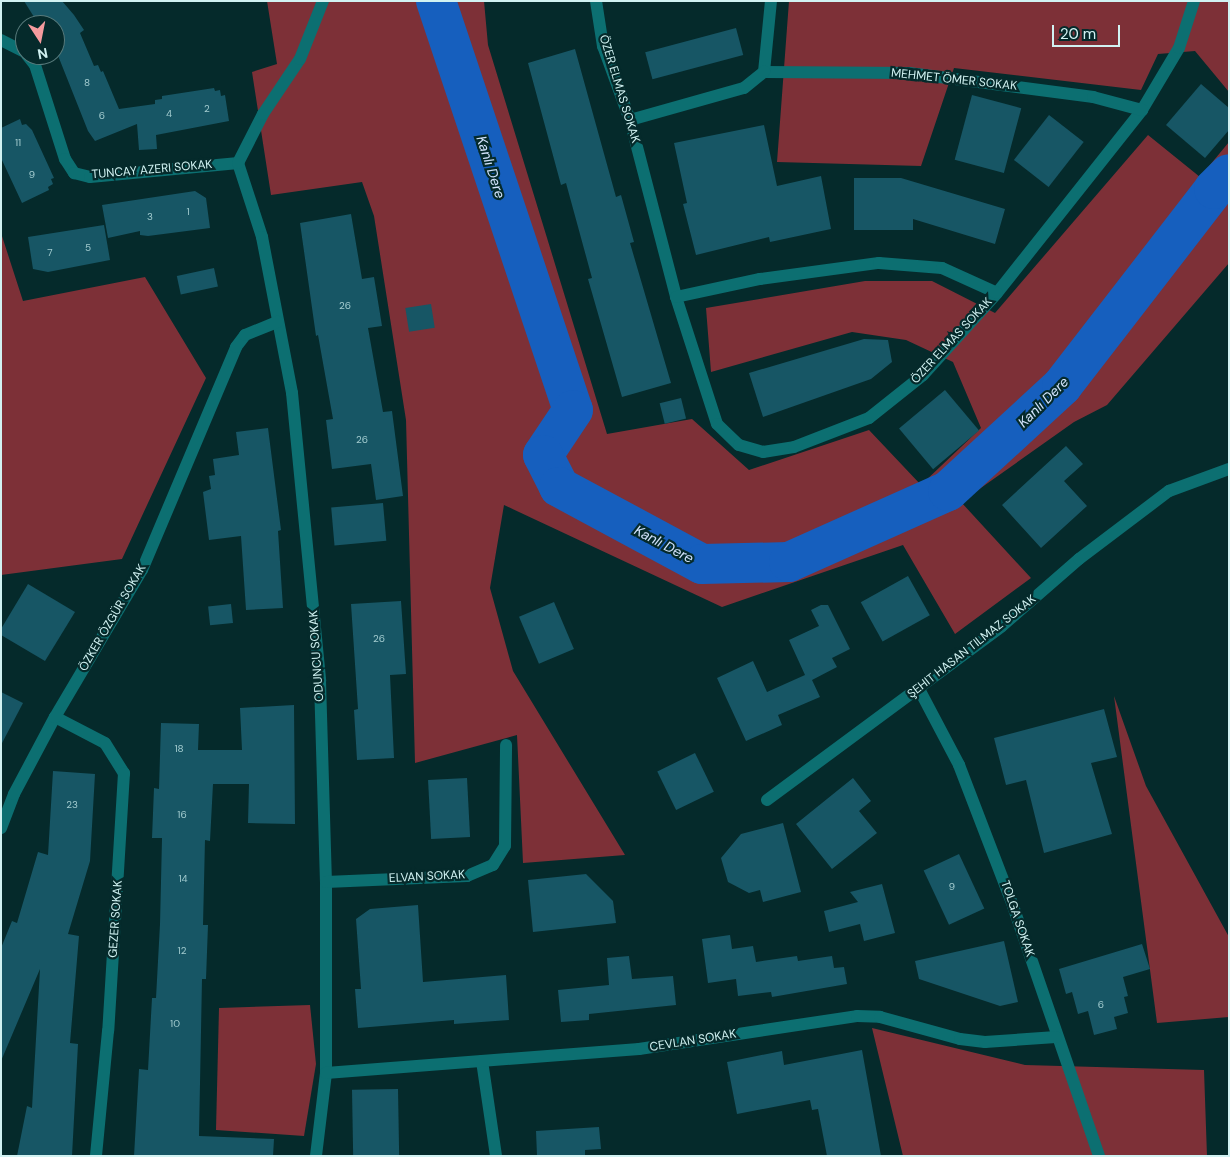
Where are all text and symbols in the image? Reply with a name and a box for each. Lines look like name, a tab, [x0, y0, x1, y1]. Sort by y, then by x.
north arrow	[15, 15, 65, 65]
scale bar	[1055, 15, 1122, 47]
text: 20 m	[1060, 24, 1096, 44]
street label: ÖZER ELMAS SOKAK	[596, 33, 642, 145]
text: N	[36, 44, 49, 64]
street label: MEHMET ÖMER SOKAK	[890, 66, 1018, 94]
house number: 8	[84, 77, 90, 89]
house number: 2	[204, 103, 210, 115]
house number: 4	[166, 108, 172, 120]
house number: 6	[99, 110, 105, 122]
water label: Kanlı Dere	[473, 134, 509, 200]
house number: 11	[15, 137, 21, 149]
street label: TUNCAY AZERI SOKAK	[91, 158, 213, 182]
house number: 9	[29, 169, 35, 181]
house number: 1	[186, 206, 190, 218]
house number: 3	[147, 211, 153, 223]
house number: 5	[85, 242, 91, 254]
house number: 7	[47, 247, 53, 259]
street label: ÖZER ELMAS SOKAK	[908, 295, 996, 387]
house number: 26	[339, 300, 351, 312]
water label: Kanlı Dere	[1014, 373, 1072, 431]
house number: 26	[356, 434, 368, 446]
water label: Kanlı Dere	[632, 521, 696, 567]
street label: ÖZKER ÖZGÜR SOKAK	[77, 562, 149, 674]
street label: ŞEHIT HASAN TILMAZ SOKAK	[905, 592, 1039, 702]
street label: ODUNCU SOKAK	[307, 610, 327, 702]
house number: 26	[373, 633, 385, 645]
house number: 18	[174, 743, 184, 755]
house number: 23	[66, 799, 78, 811]
house number: 16	[177, 809, 187, 821]
street label: ELVAN SOKAK	[389, 868, 465, 886]
house number: 14	[178, 873, 188, 885]
street label: TOLGA SOKAK	[997, 879, 1037, 959]
street label: GEZER SOKAK	[106, 880, 126, 958]
house number: 9	[949, 881, 955, 893]
house number: 12	[178, 945, 186, 957]
house number: 6	[1098, 999, 1104, 1011]
house number: 10	[170, 1018, 180, 1030]
street label: CEVLAN SOKAK	[649, 1027, 737, 1055]

